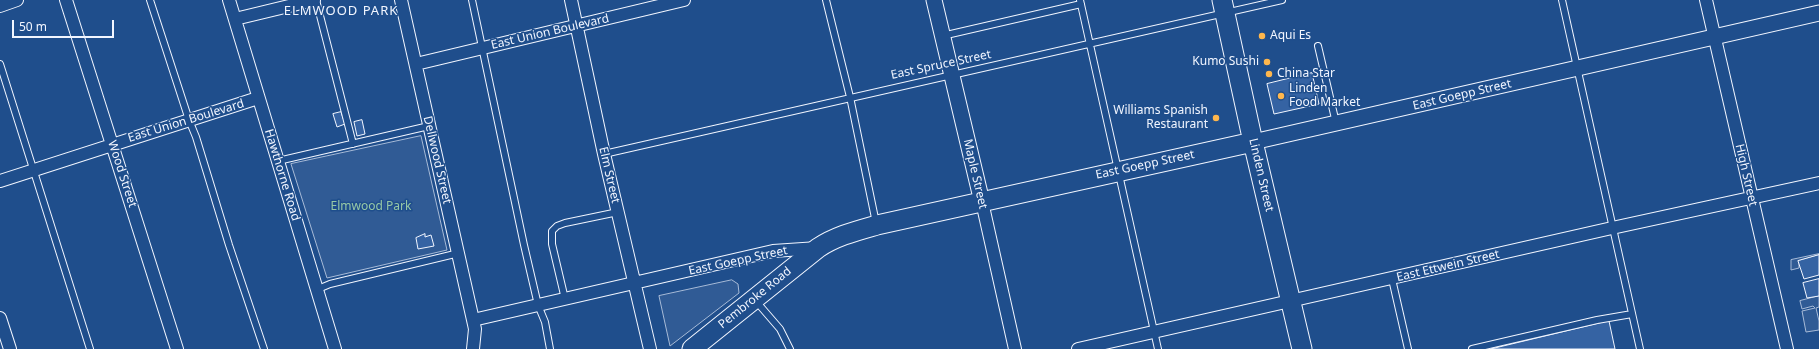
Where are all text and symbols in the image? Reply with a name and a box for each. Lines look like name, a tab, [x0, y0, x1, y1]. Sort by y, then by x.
district label: ELMWOOD PARK	[284, 3, 398, 19]
street label: East Union Boulevard	[490, 11, 610, 53]
scale bar	[14, 12, 116, 38]
text: 50 m	[19, 18, 47, 35]
place label: Aqui Es	[1270, 29, 1311, 43]
marker: Aqui Es	[1257, 31, 1267, 41]
street label: East Spruce Street	[890, 47, 992, 83]
place label: Kumo Sushi	[1192, 55, 1259, 69]
marker: Kumo Sushi	[1262, 57, 1272, 67]
place label: China Star	[1277, 67, 1335, 81]
marker: China Star	[1264, 69, 1274, 79]
street label: East Goepp Street	[1411, 77, 1513, 113]
place label: Linden Food Market	[1289, 82, 1360, 110]
marker: Linden Food Market	[1276, 91, 1286, 101]
street label: East Union Boulevard	[126, 96, 246, 146]
place label: Williams Spanish Restaurant	[1113, 104, 1208, 132]
marker: Williams Spanish Restaurant	[1211, 113, 1221, 123]
street label: Dellwood Street	[420, 115, 454, 205]
street label: Hawthorne Road	[261, 127, 303, 223]
street label: Linden Street	[1246, 137, 1276, 213]
street label: Maple Street	[960, 138, 990, 210]
street label: Wood Street	[104, 139, 140, 209]
street label: High Street	[1732, 142, 1760, 208]
street label: Elm Street	[596, 145, 622, 205]
street label: East Goepp Street	[1094, 147, 1196, 183]
park label: Elmwood Park	[331, 200, 411, 214]
street label: East Goepp Street	[687, 243, 789, 279]
street label: East Ettwein Street	[1395, 247, 1501, 285]
street label: Pembroke Road	[716, 264, 794, 332]

